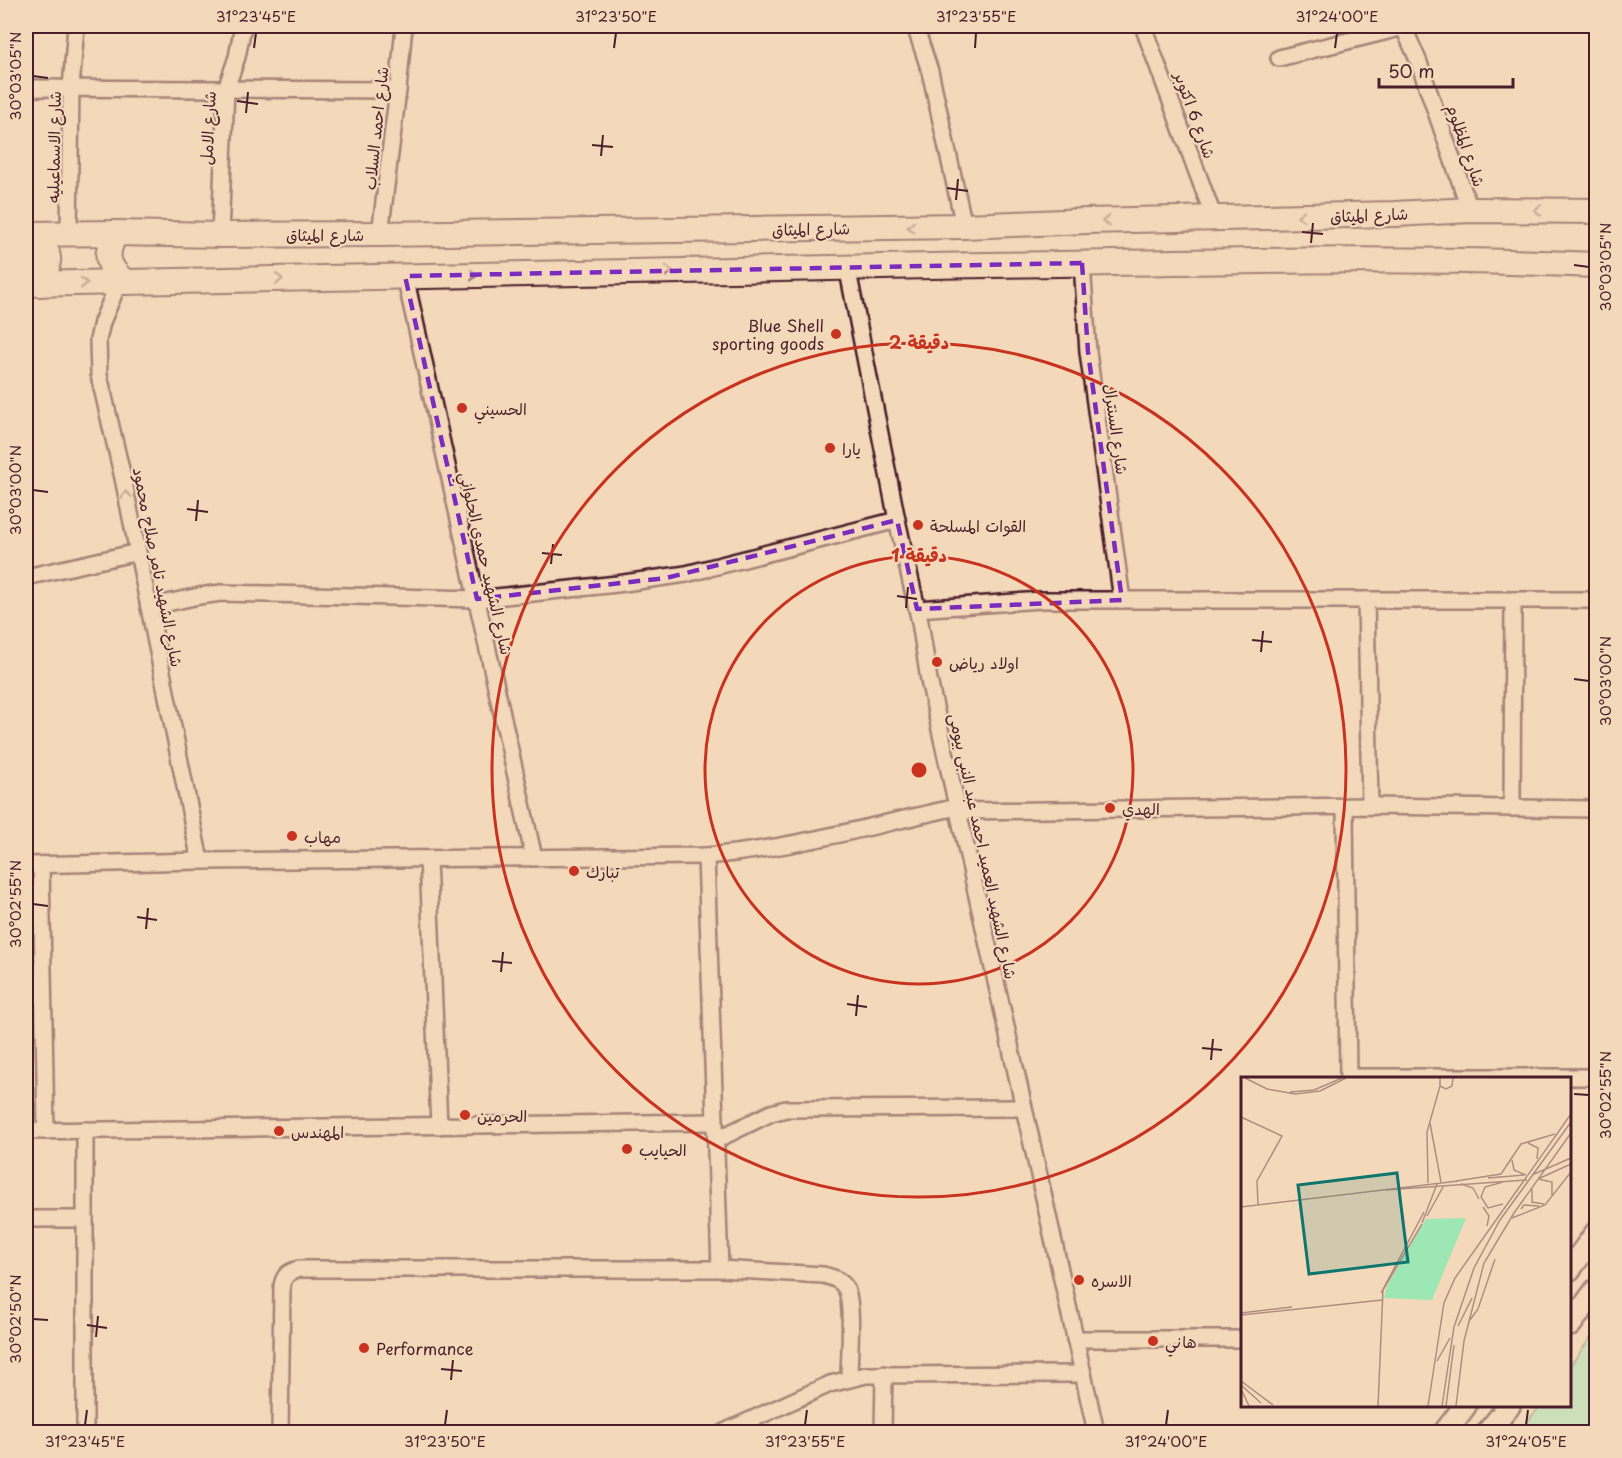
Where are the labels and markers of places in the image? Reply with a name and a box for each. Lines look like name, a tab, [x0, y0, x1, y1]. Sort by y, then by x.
place label: Blue Shell sporting goods	[712, 313, 824, 355]
marker: Blue Shell sporting goods	[829, 327, 843, 341]
place label: الحسيني	[474, 396, 527, 424]
marker: الحسيني	[455, 401, 469, 415]
place label: يارا	[842, 436, 861, 460]
marker: يارا	[823, 441, 837, 455]
place label: القوات المسلحة	[930, 513, 1026, 537]
marker: القوات المسلحة	[911, 518, 925, 532]
place label: اولاد رياض	[949, 650, 1019, 674]
marker: اولاد رياض	[930, 655, 944, 669]
centre of rings	[909, 760, 929, 780]
place label: الهدي	[1122, 796, 1160, 821]
marker: الهدي	[1103, 801, 1117, 815]
place label: مهاب	[304, 824, 341, 848]
marker: مهاب	[285, 829, 299, 843]
place label: تبارك	[586, 859, 620, 883]
marker: تبارك	[567, 864, 581, 878]
place label: الحرمين	[477, 1103, 527, 1127]
marker: الحرمين	[458, 1108, 472, 1122]
place label: المهندس	[291, 1119, 344, 1143]
marker: المهندس	[272, 1124, 286, 1138]
place label: الحيايب	[639, 1137, 687, 1161]
marker: الحيايب	[620, 1142, 634, 1156]
place label: الاسره	[1091, 1268, 1132, 1292]
marker: الاسره	[1072, 1273, 1086, 1287]
place label: هاني	[1165, 1329, 1197, 1357]
marker: هاني	[1146, 1334, 1160, 1348]
place label: Performance	[376, 1336, 474, 1360]
marker: Performance	[357, 1341, 371, 1355]

